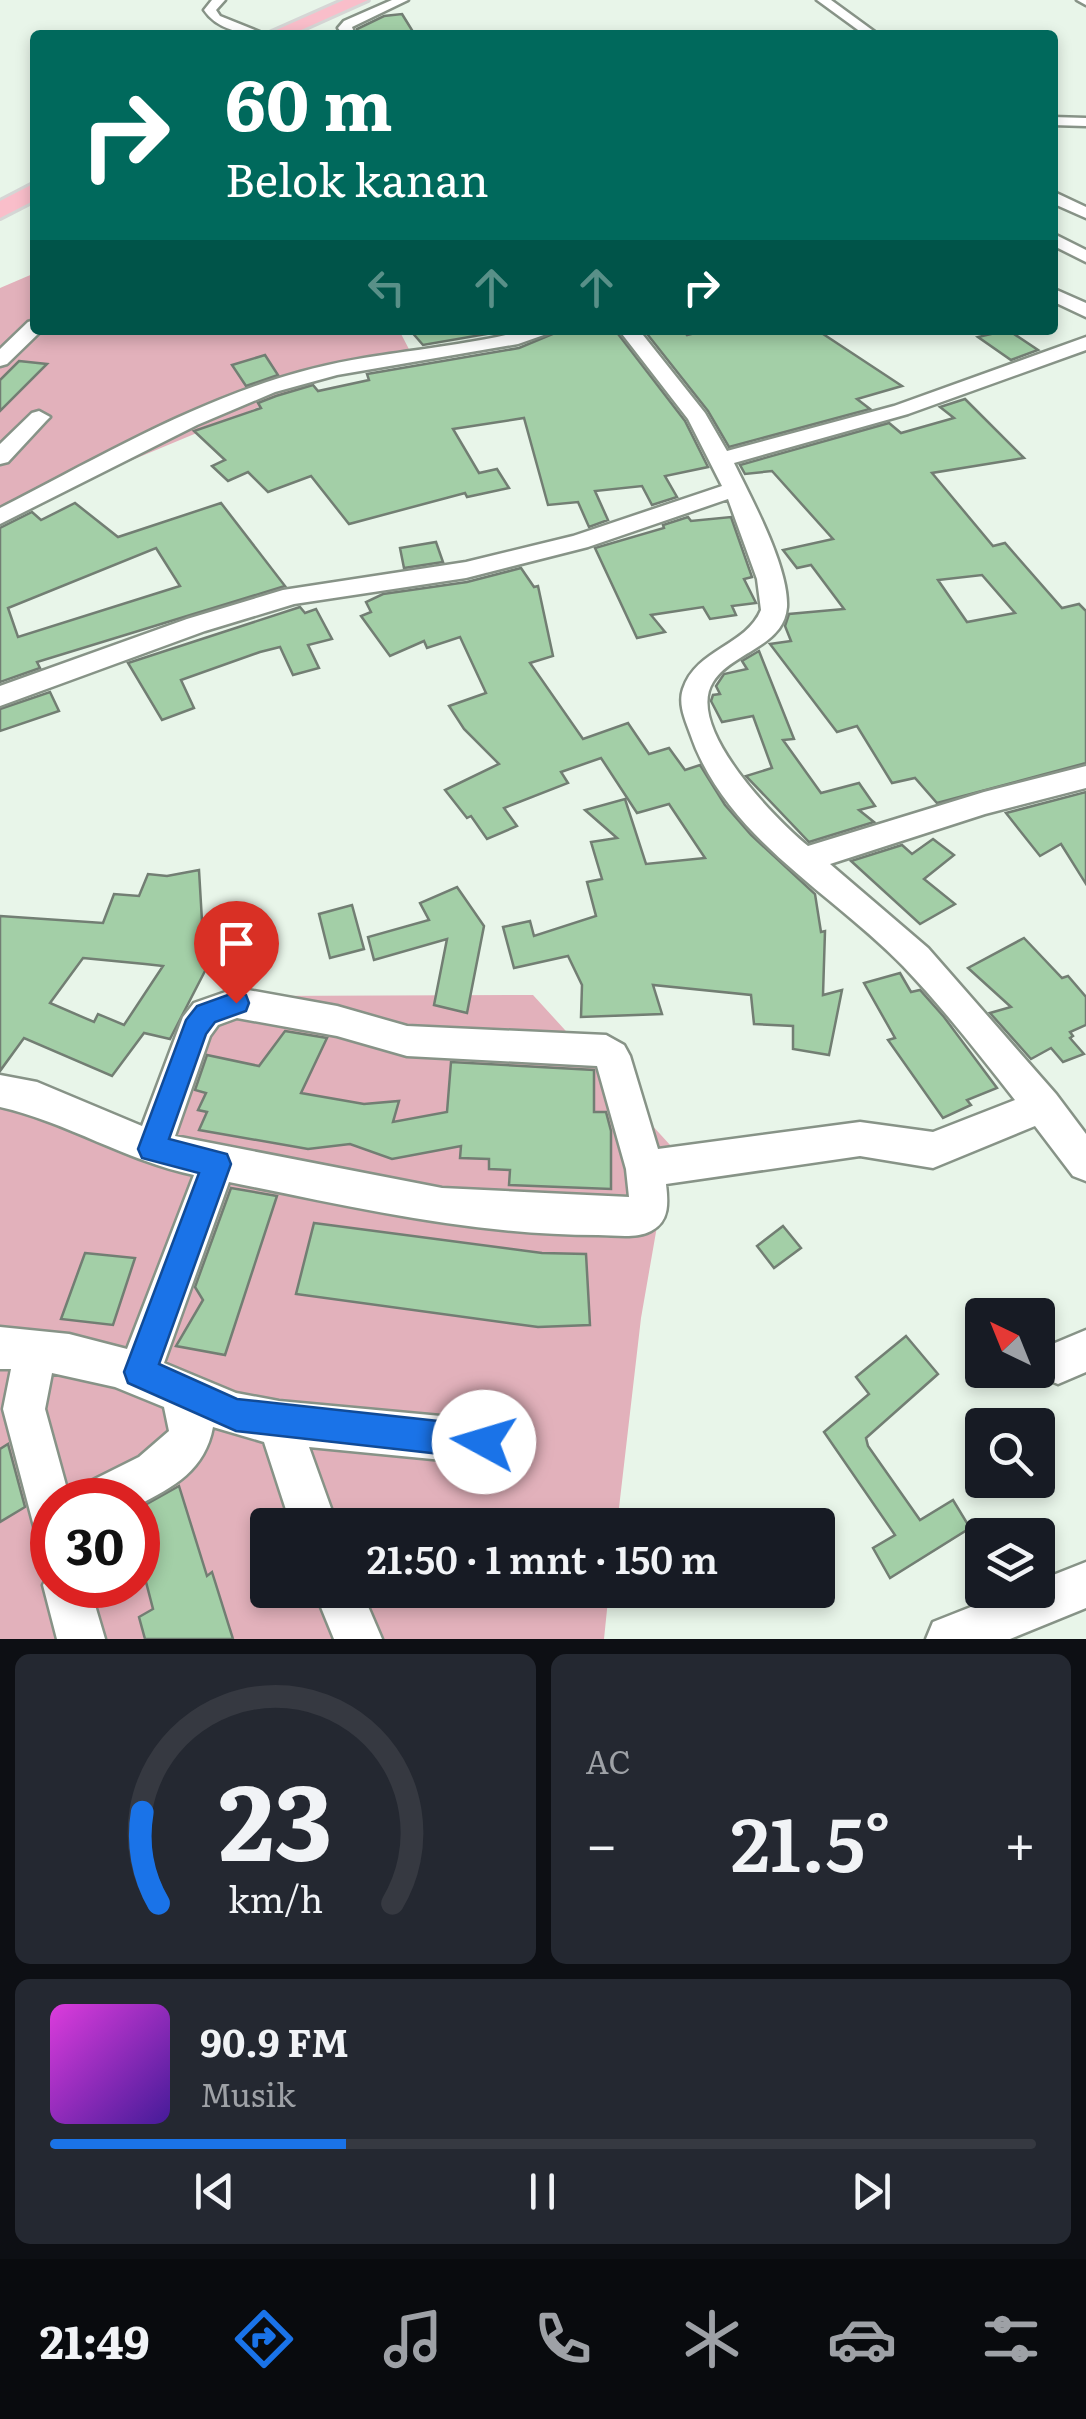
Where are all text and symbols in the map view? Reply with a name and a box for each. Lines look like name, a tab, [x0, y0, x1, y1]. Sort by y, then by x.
text: 60 m	[225, 49, 393, 153]
icon: right	[60, 70, 190, 200]
text: Belok kanan	[225, 144, 489, 211]
icon: left	[359, 260, 414, 315]
icon: ahead	[464, 260, 519, 315]
icon: ahead	[569, 260, 624, 315]
icon: right	[674, 260, 729, 315]
pin	[194, 901, 279, 1004]
icon: arrive	[209, 916, 264, 971]
north arrow	[965, 1298, 1055, 1388]
map controls	[965, 1298, 1055, 1608]
position arrow	[432, 1390, 536, 1494]
button: search	[965, 1408, 1055, 1498]
speed limit sign: 30	[30, 1478, 160, 1608]
button: layers	[965, 1518, 1055, 1608]
text: 21:50 · 1 mnt · 150 m	[367, 1529, 718, 1586]
text: AC	[586, 1736, 631, 1784]
text: 23	[218, 1739, 332, 1893]
text: 21.5°	[731, 1784, 891, 1895]
text: −	[586, 1800, 618, 1882]
text: +	[1004, 1800, 1036, 1882]
text: km/h	[228, 1871, 323, 1924]
text: 90.9 FM	[200, 2012, 349, 2069]
text: Musik	[200, 2069, 295, 2117]
icon: previous	[187, 2164, 242, 2219]
icon: pause	[515, 2164, 570, 2219]
icon: next	[844, 2164, 899, 2219]
icon: directions	[229, 2304, 299, 2374]
icon: music	[378, 2304, 448, 2374]
icon: phone	[528, 2304, 598, 2374]
icon: climate	[677, 2304, 747, 2374]
icon: car	[827, 2304, 897, 2374]
icon: filters	[976, 2304, 1046, 2374]
text: 21:49	[40, 2306, 150, 2373]

